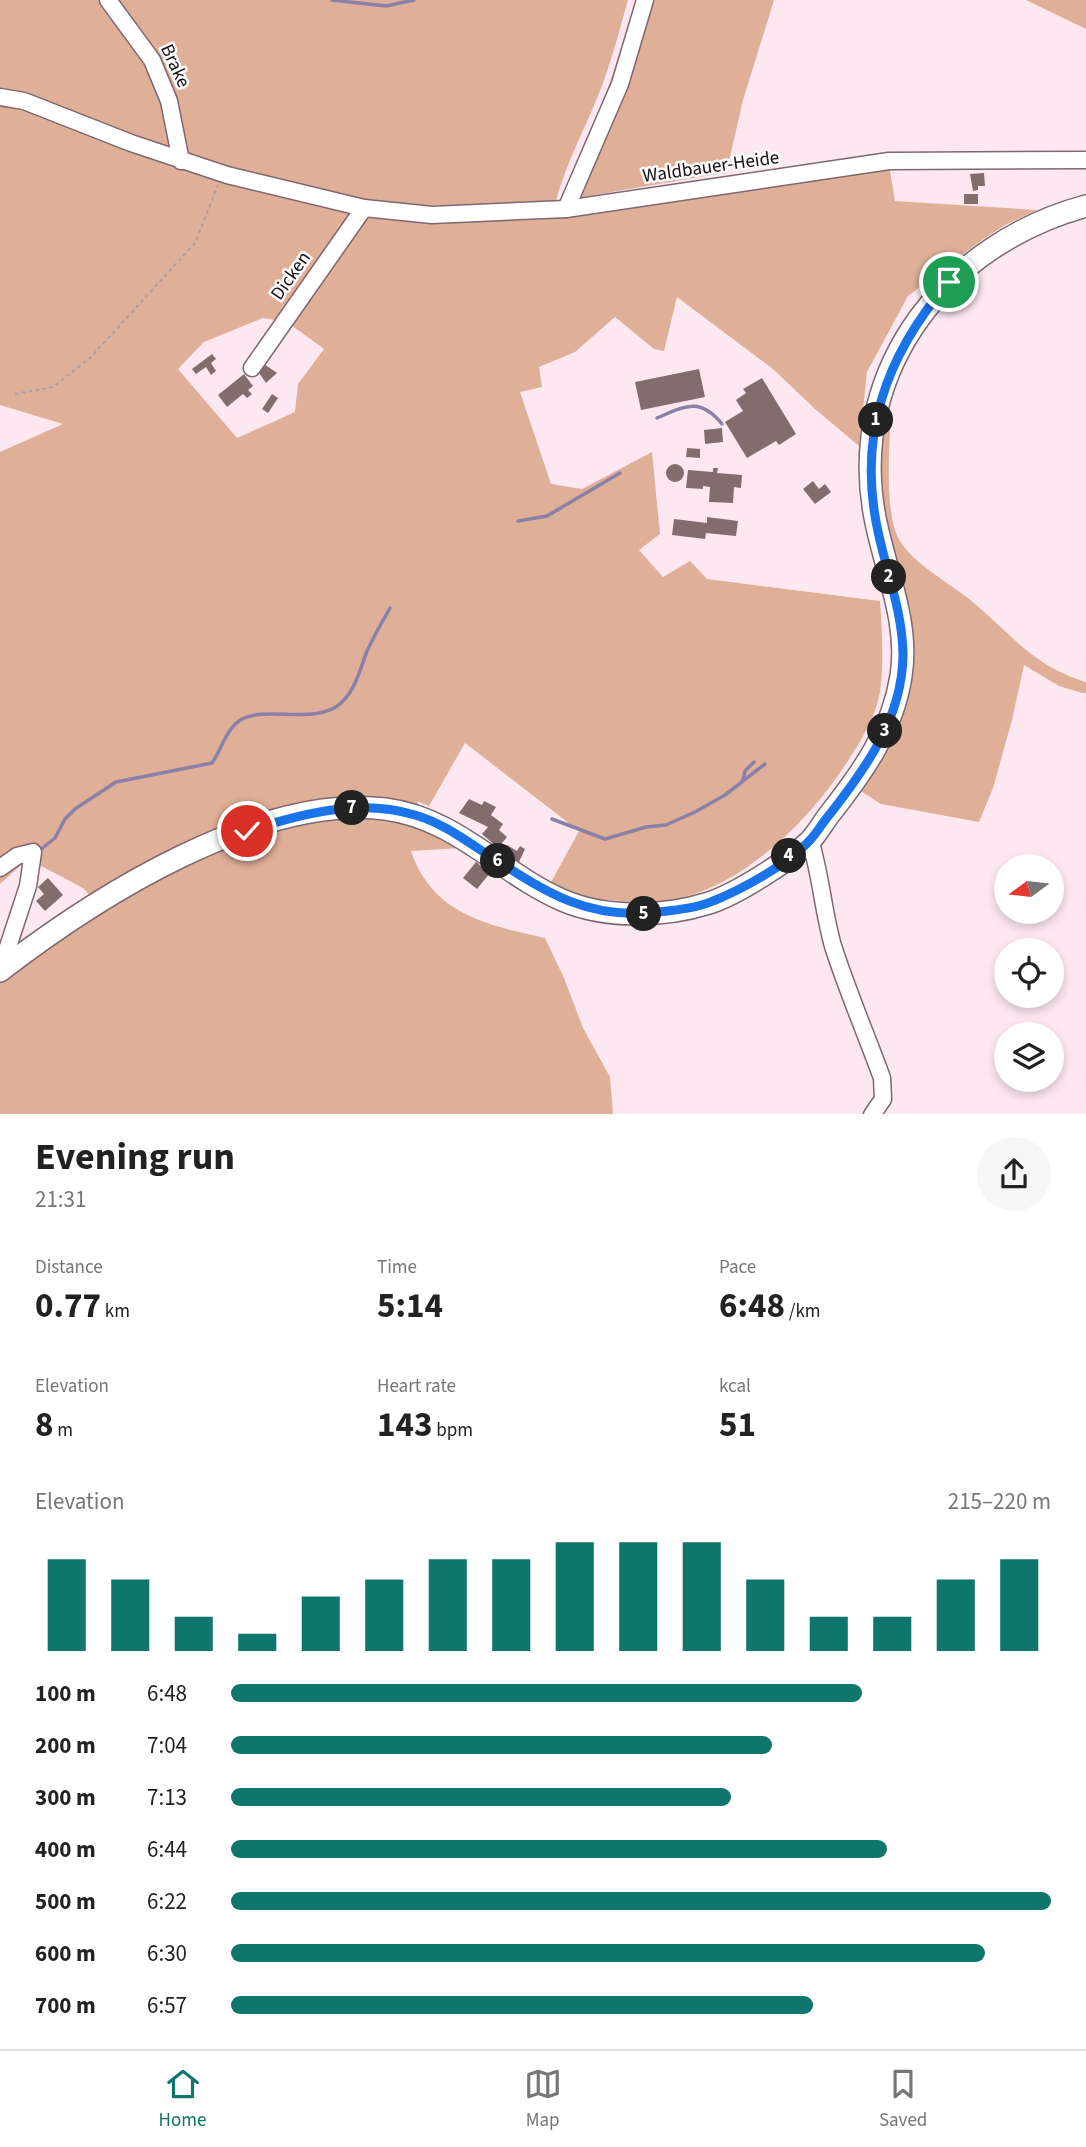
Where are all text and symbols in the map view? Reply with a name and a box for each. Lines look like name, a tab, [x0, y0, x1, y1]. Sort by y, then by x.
street label: Brake	[153, 40, 197, 92]
street label: Waldbauer-Heide	[641, 144, 781, 190]
street label: Dicken	[264, 246, 318, 306]
pin	[919, 252, 979, 312]
icon: arrive	[930, 263, 968, 301]
pin: 1	[858, 402, 894, 438]
text: 1	[870, 406, 881, 433]
pin: 2	[872, 560, 906, 594]
text: 2	[883, 563, 894, 590]
pin: 3	[868, 714, 903, 748]
text: 3	[879, 717, 890, 744]
pin: 7	[334, 790, 370, 826]
text: 7	[346, 794, 357, 821]
pin	[217, 801, 277, 861]
icon: check	[228, 812, 266, 850]
pin: 4	[772, 838, 806, 874]
text: 4	[783, 842, 794, 869]
pin: 6	[480, 844, 516, 878]
text: 6	[492, 847, 503, 874]
north arrow	[994, 854, 1064, 924]
map controls	[994, 854, 1064, 1092]
pin: 5	[626, 897, 662, 932]
text: 5	[638, 900, 649, 927]
button: locate	[994, 938, 1064, 1008]
button: layers	[994, 1022, 1064, 1092]
text: Evening run	[35, 1130, 235, 1184]
button: share	[977, 1137, 1051, 1211]
text: 21:31	[35, 1183, 86, 1216]
text: Distance	[35, 1254, 103, 1281]
text: Time	[377, 1254, 417, 1281]
text: Pace	[719, 1254, 756, 1281]
text: 0.77	[35, 1281, 101, 1331]
text: 5:14	[377, 1281, 443, 1331]
text: 6:48	[719, 1281, 785, 1331]
text: km	[101, 1298, 130, 1325]
text: /km	[785, 1298, 821, 1325]
text: Elevation	[35, 1373, 109, 1400]
text: Heart rate	[377, 1373, 456, 1400]
text: kcal	[719, 1373, 751, 1400]
text: 8	[35, 1400, 53, 1450]
text: 143	[377, 1400, 432, 1450]
text: 51	[719, 1400, 756, 1450]
text: m	[53, 1417, 73, 1444]
text: bpm	[432, 1417, 473, 1444]
text: Elevation	[35, 1485, 125, 1518]
text: 215–220 m	[948, 1485, 1051, 1518]
text: 100 m	[35, 1677, 96, 1710]
text: 6:48	[147, 1677, 187, 1710]
text: 200 m	[35, 1729, 96, 1762]
text: 7:04	[147, 1729, 187, 1762]
text: 300 m	[35, 1781, 96, 1814]
text: 7:13	[147, 1781, 187, 1814]
text: 400 m	[35, 1833, 96, 1866]
text: 6:44	[147, 1833, 187, 1866]
text: 500 m	[35, 1885, 96, 1918]
text: 6:22	[147, 1885, 187, 1918]
text: 600 m	[35, 1937, 96, 1970]
text: 6:30	[147, 1937, 187, 1970]
text: 700 m	[35, 1989, 96, 2022]
text: 6:57	[147, 1989, 187, 2022]
tab: Home	[159, 2065, 206, 2134]
tab: Map	[524, 2065, 562, 2134]
tab: Saved	[879, 2065, 927, 2134]

